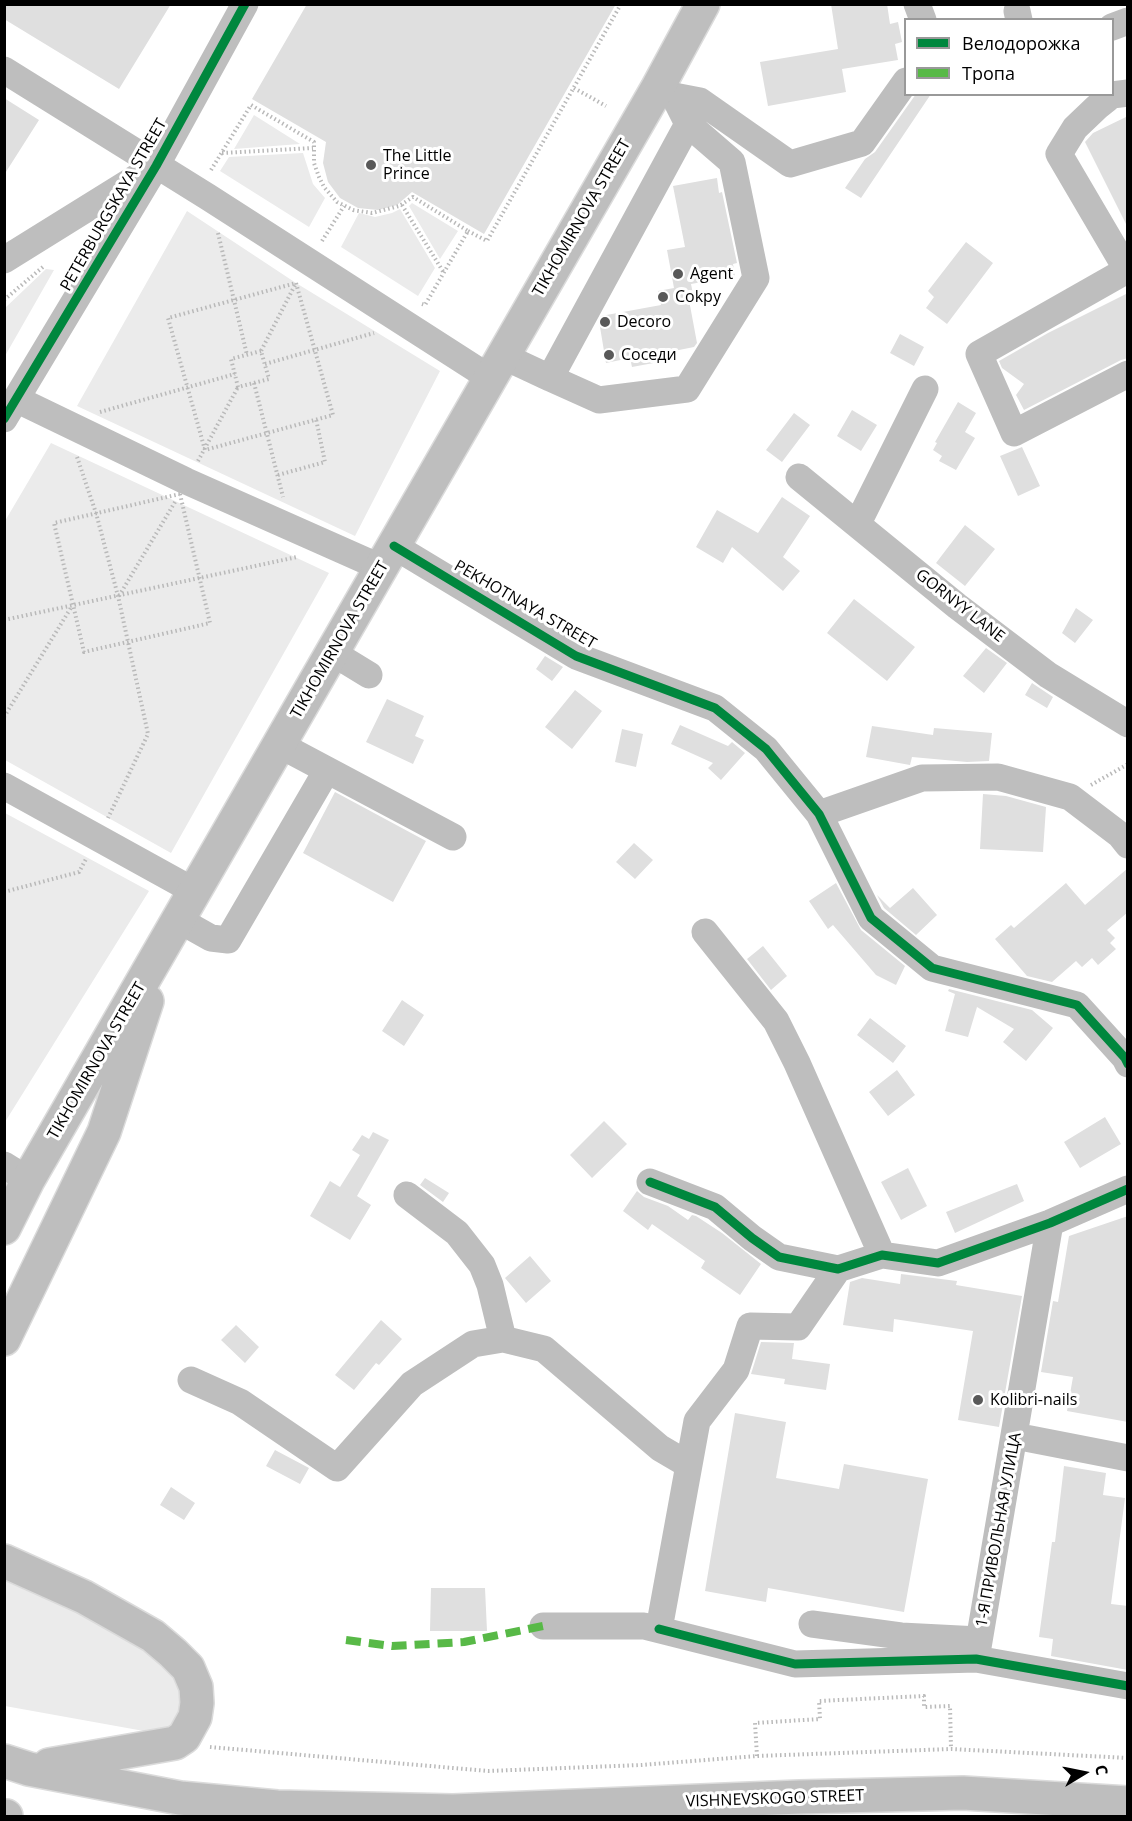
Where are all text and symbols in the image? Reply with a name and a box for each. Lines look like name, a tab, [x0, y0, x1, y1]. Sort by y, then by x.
legend	[904, 18, 1114, 96]
text: Велодорожка	[962, 31, 1080, 55]
text: Тропа	[962, 61, 1015, 85]
street label: PETERBURGSKAYA STREET	[57, 116, 171, 294]
street label: TIKHOMIRNOVA STREET	[529, 136, 635, 300]
place label: The Little Prince	[383, 146, 452, 184]
marker: The Little Prince	[364, 158, 378, 172]
place label: Agent	[690, 264, 733, 284]
marker: Agent	[671, 267, 685, 281]
place label: Cokpy	[675, 287, 721, 307]
marker: Cokpy	[656, 290, 670, 304]
place label: Decoro	[617, 312, 671, 332]
marker: Decoro	[598, 315, 612, 329]
place label: Соседи	[621, 345, 677, 365]
marker: Соседи	[602, 348, 616, 362]
street label: PEKHOTNAYA STREET	[451, 556, 599, 654]
street label: TIKHOMIRNOVA STREET	[287, 558, 393, 722]
street label: GORNYY LANE	[912, 565, 1008, 647]
street label: TIKHOMIRNOVA STREET	[44, 979, 150, 1143]
place label: Kolibri-nails	[990, 1390, 1077, 1410]
marker: Kolibri-nails	[971, 1393, 985, 1407]
street label: 1-Я ПРИВОЛЬНАЯ УЛИЦА	[972, 1431, 1026, 1629]
north arrow	[1054, 1743, 1114, 1803]
text: С	[1090, 1763, 1113, 1777]
street label: VISHNEVSKOGO STREET	[686, 1786, 864, 1812]

